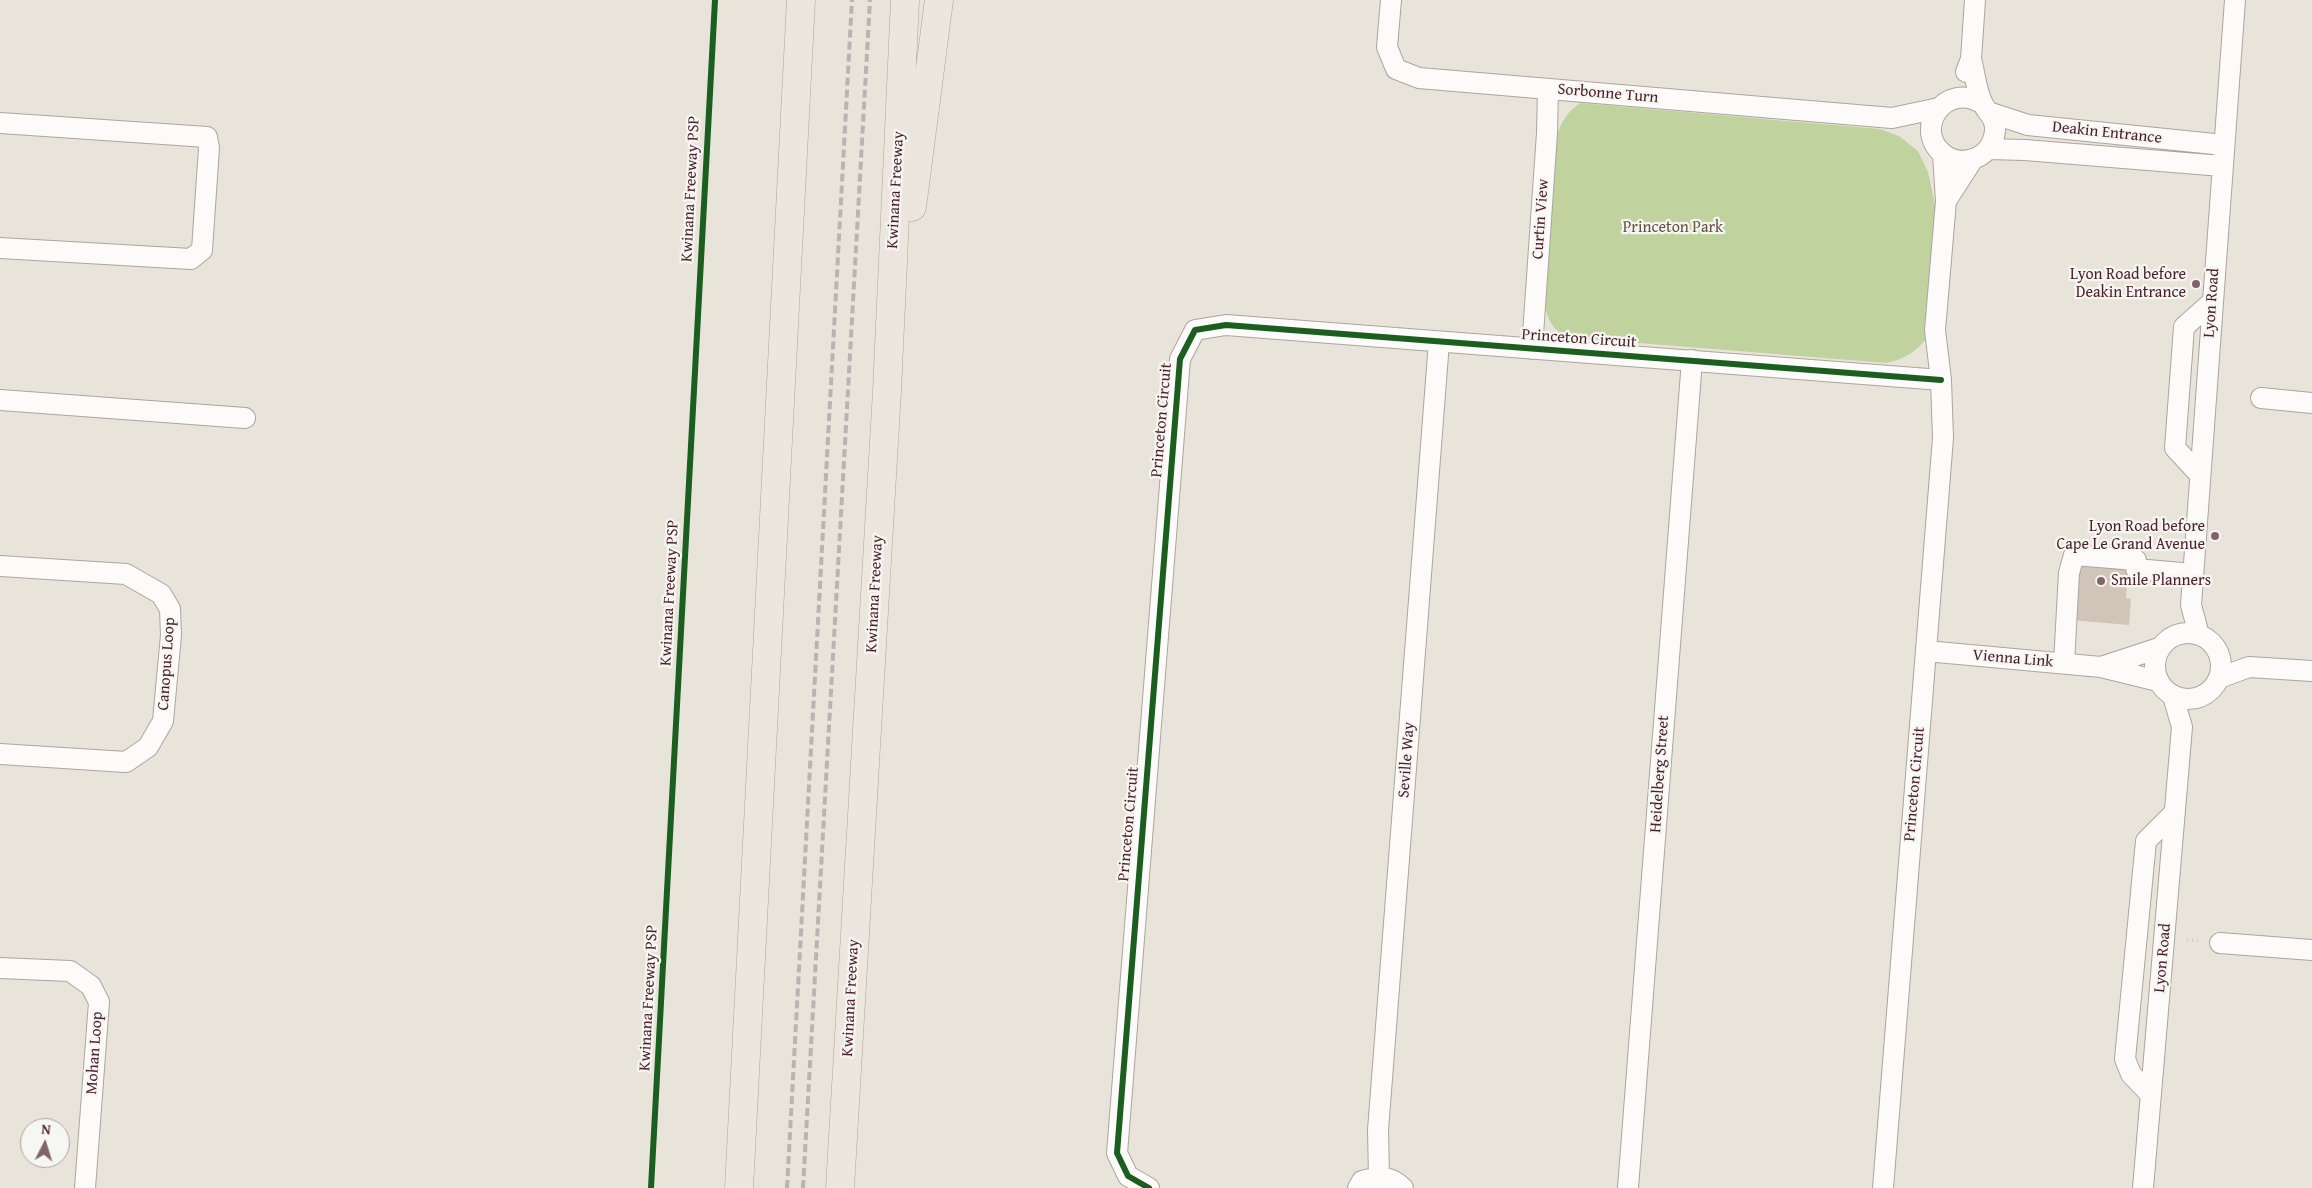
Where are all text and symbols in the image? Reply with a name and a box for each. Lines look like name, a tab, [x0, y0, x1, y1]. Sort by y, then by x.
street label: Sorbonne Turn	[1557, 80, 1659, 108]
street label: Kwinana Freeway PSP	[678, 115, 704, 263]
street label: Deakin Entrance	[2051, 118, 2163, 148]
street label: Kwinana Freeway	[883, 131, 909, 249]
street label: Curtin View	[1529, 178, 1553, 260]
park label: Princeton Park	[1623, 218, 1723, 238]
place label: Lyon Road before Deakin Entrance	[2070, 265, 2186, 303]
street label: Lyon Road	[2200, 268, 2224, 338]
marker: Lyon Road before Deakin Entrance	[2190, 278, 2202, 290]
street label: Princeton Circuit	[1521, 325, 1637, 353]
street label: Princeton Circuit	[1147, 362, 1177, 478]
place label: Lyon Road before Cape Le Grand Avenue	[2057, 517, 2205, 555]
street label: Kwinana Freeway PSP	[657, 519, 683, 667]
marker: Lyon Road before Cape Le Grand Avenue	[2209, 530, 2221, 542]
street label: Kwinana Freeway	[862, 535, 888, 653]
place label: Smile Planners	[2111, 571, 2211, 591]
marker: Smile Planners	[2095, 575, 2107, 587]
street label: Canopus Loop	[154, 617, 180, 711]
street label: Vienna Link	[1972, 646, 2054, 672]
street label: Heidelberg Street	[1646, 715, 1674, 833]
street label: Seville Way	[1395, 721, 1419, 799]
street label: Princeton Circuit	[1900, 726, 1930, 842]
street label: Princeton Circuit	[1114, 766, 1144, 882]
street label: Lyon Road	[2150, 922, 2176, 994]
street label: Kwinana Freeway PSP	[636, 924, 662, 1072]
street label: Kwinana Freeway	[838, 939, 864, 1057]
street label: Mohan Loop	[83, 1011, 107, 1095]
north arrow	[20, 1118, 70, 1168]
text: N	[41, 1119, 52, 1139]

